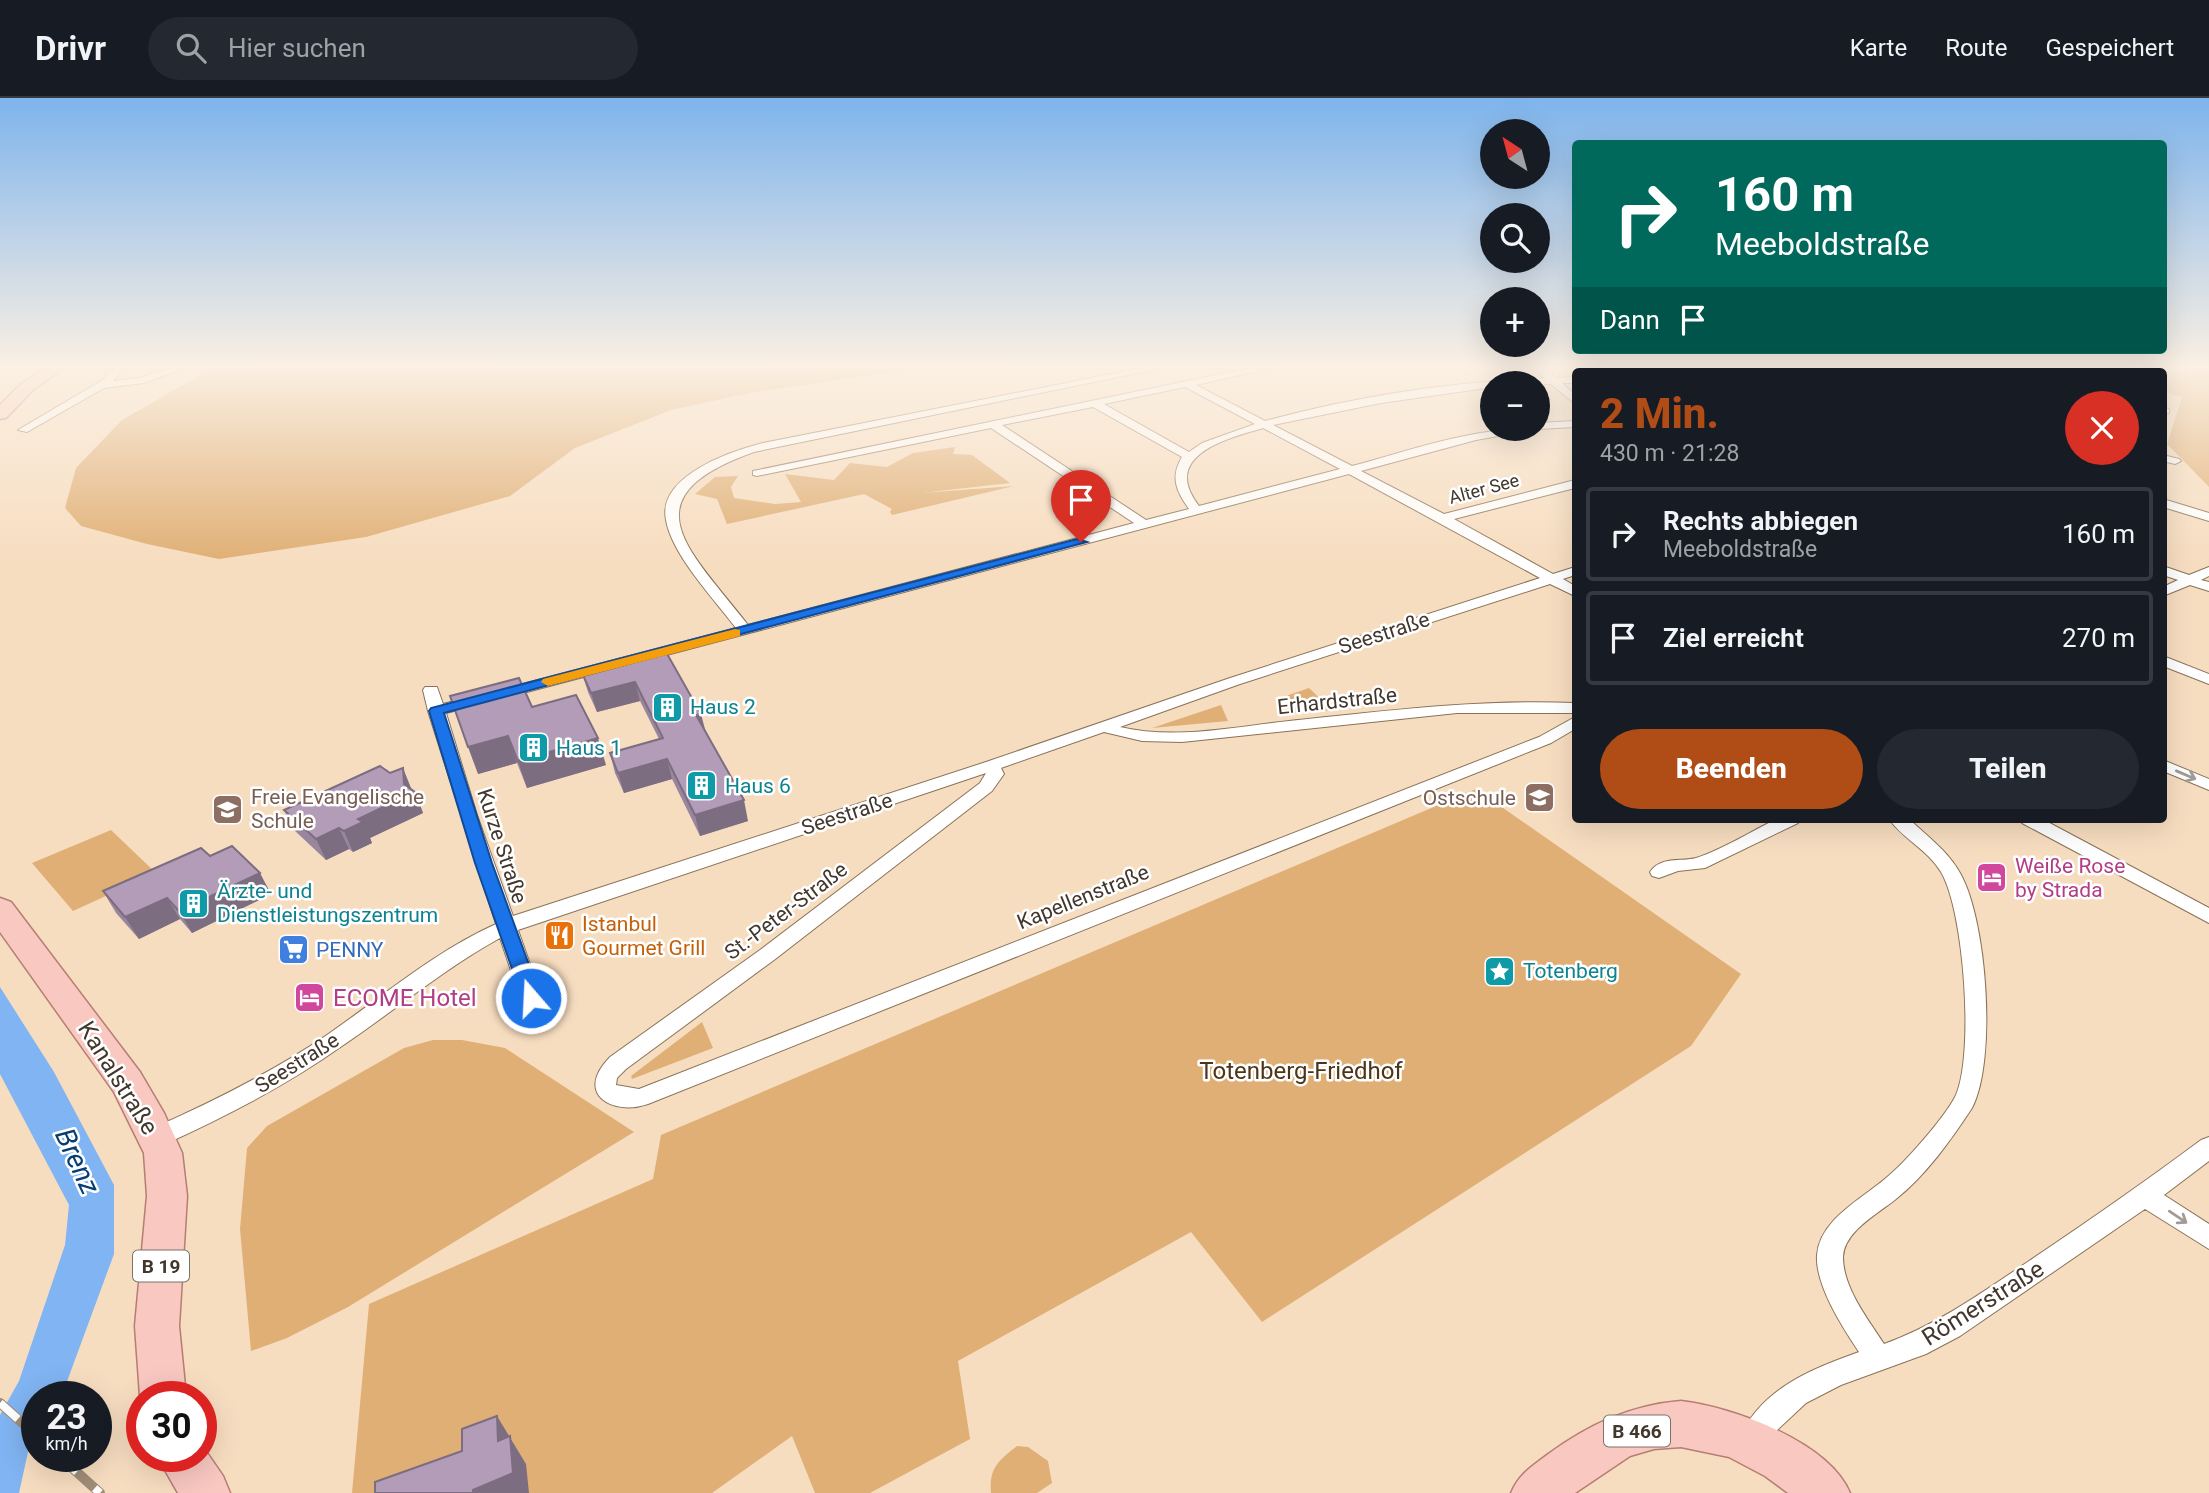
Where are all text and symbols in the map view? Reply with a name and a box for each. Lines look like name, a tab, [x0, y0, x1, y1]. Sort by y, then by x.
search box	[148, 17, 638, 80]
text: Drivr	[35, 29, 106, 68]
icon: search	[172, 29, 210, 67]
text: Hier suchen	[228, 33, 366, 63]
text: Karte	[1850, 34, 1907, 62]
text: Route	[1945, 34, 2007, 62]
text: Gespeichert	[2045, 34, 2174, 62]
north arrow	[1480, 119, 1550, 189]
map controls	[1480, 119, 1550, 441]
text: 160 m	[1715, 166, 1854, 223]
icon: right	[1600, 168, 1691, 259]
button: search	[1480, 203, 1550, 273]
text: Meeboldstraße	[1715, 225, 1930, 263]
button: +	[1480, 287, 1550, 357]
icon: arrive	[1674, 301, 1712, 339]
text: Dann	[1600, 305, 1660, 335]
button: −	[1480, 371, 1550, 441]
text: 2 Min.	[1600, 389, 1719, 438]
button: close	[2065, 391, 2139, 465]
text: 430 m · 21:28	[1600, 440, 1739, 467]
street label: Alter See	[1446, 469, 1521, 508]
pin	[1051, 470, 1111, 542]
icon: arrive	[1062, 481, 1100, 519]
text: Rechts abbiegen	[1663, 506, 1858, 536]
icon: right	[1604, 515, 1642, 553]
text: 160 m	[2062, 519, 2135, 549]
text: Meeboldstraße	[1663, 536, 1817, 563]
street label: Seestraße	[1335, 607, 1433, 659]
icon: arrive	[1604, 619, 1642, 657]
text: Ziel erreicht	[1663, 623, 1804, 653]
text: 270 m	[2062, 623, 2135, 653]
street label: Erhardstraße	[1276, 683, 1398, 719]
building icon: Haus 2	[650, 690, 684, 724]
place label: Haus 2	[690, 695, 756, 719]
button: Beenden	[1600, 729, 1863, 809]
button: Teilen	[1877, 729, 2139, 809]
building icon: Haus 1	[516, 731, 550, 765]
place label: Haus 1	[556, 736, 622, 760]
building icon: Haus 6	[685, 769, 719, 803]
one-way arrow	[2175, 769, 2196, 782]
place label: Haus 6	[725, 774, 791, 798]
school or university icon: Ostschule	[1522, 781, 1556, 815]
place label: Freie Evangelische Schule	[251, 785, 424, 833]
street label: Kurze Straße	[472, 786, 532, 906]
place label: Ostschule	[1423, 786, 1516, 810]
street label: Seestraße	[798, 788, 896, 840]
school or university icon: Freie Evangelische Schule	[211, 792, 245, 826]
place label: Weiße Rose by Strada	[2015, 854, 2125, 902]
street label: St.-Peter-Straße	[720, 857, 852, 965]
street label: Kapellenstraße	[1014, 860, 1152, 934]
hotel icon: Weiße Rose by Strada	[1975, 861, 2009, 895]
place label: Ärzte- und Dienstleistungszentrum	[217, 879, 438, 927]
building icon: Ärzte- und Dienstleistungszentrum	[177, 886, 211, 920]
place label: Istanbul Gourmet Grill	[582, 912, 705, 960]
restaurant icon: Istanbul Gourmet Grill	[542, 919, 576, 953]
supermarket icon: PENNY	[276, 933, 310, 967]
place label: PENNY	[316, 938, 384, 962]
place icon: Totenberg	[1483, 954, 1517, 988]
place label: Totenberg	[1523, 959, 1618, 983]
position arrow	[494, 961, 568, 1035]
hotel icon: ECOME Hotel	[293, 981, 327, 1015]
place label: ECOME Hotel	[333, 984, 477, 1012]
street label: Kanalstraße	[72, 1016, 164, 1140]
street label: Seestraße	[251, 1028, 343, 1098]
park label: Totenberg-Friedhof	[1199, 1057, 1403, 1085]
water label: Brenz	[48, 1123, 107, 1200]
one-way arrow	[2167, 1211, 2187, 1225]
road number: B 19	[133, 1250, 189, 1282]
street label: Römerstraße	[1917, 1254, 2049, 1352]
speed limit sign: 30	[126, 1381, 217, 1472]
text: 23	[46, 1397, 87, 1438]
road number: B 466	[1604, 1415, 1670, 1446]
text: km/h	[45, 1433, 88, 1454]

